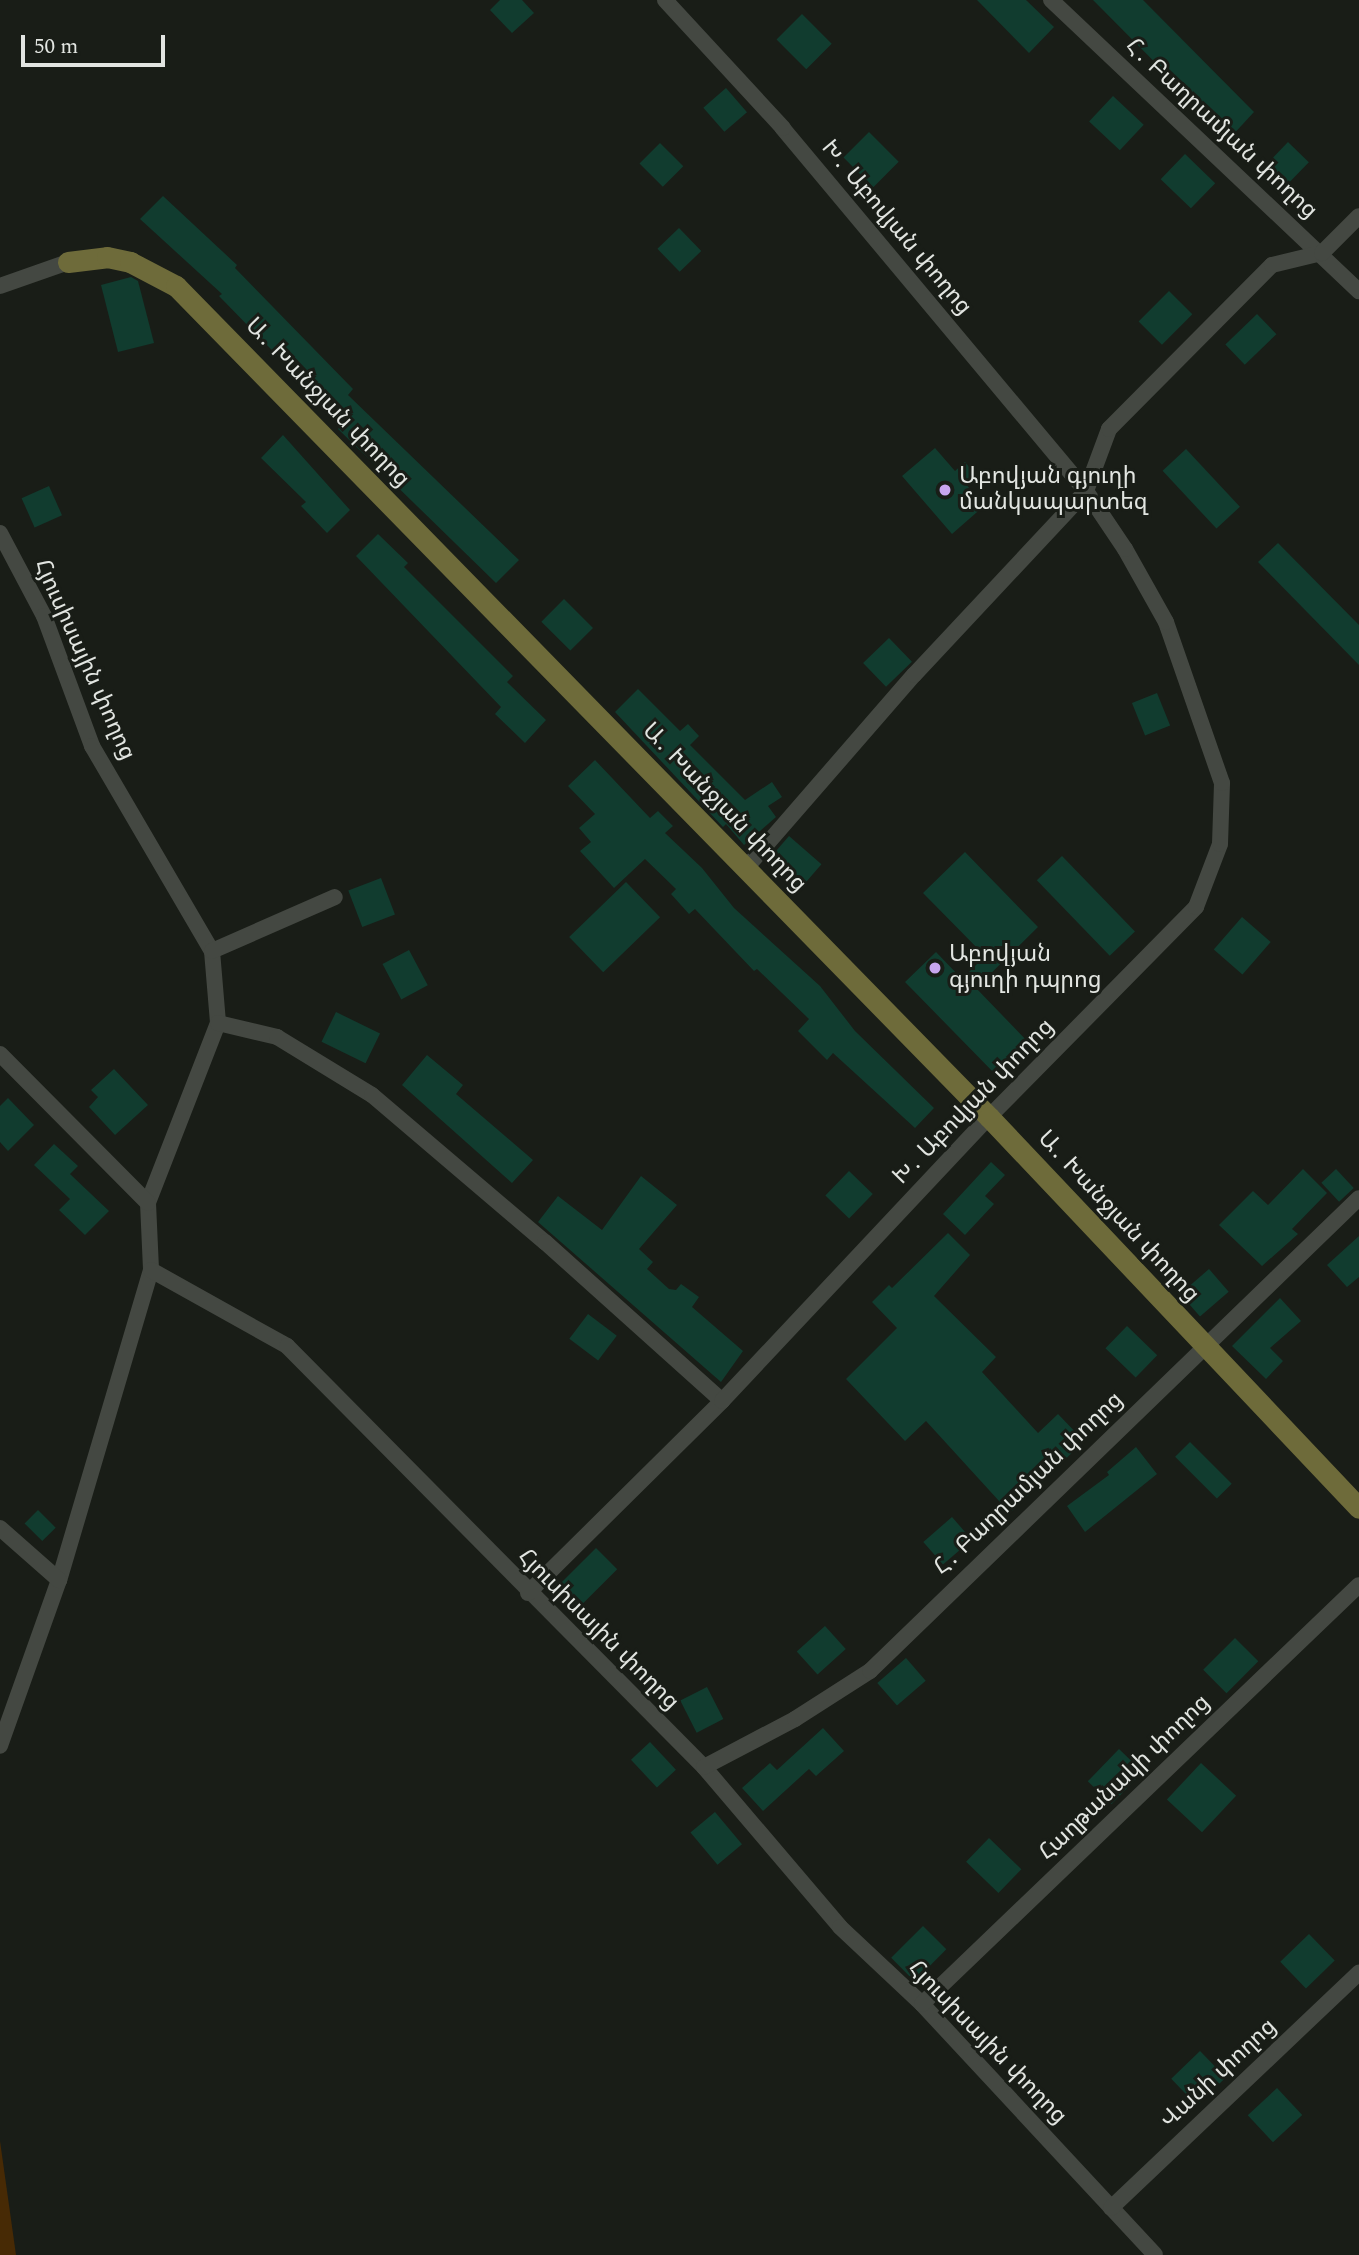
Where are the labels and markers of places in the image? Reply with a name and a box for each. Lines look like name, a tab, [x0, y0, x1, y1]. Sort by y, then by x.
place label: Աբովյան գյուղի մանկապարտեզ	[959, 463, 1148, 517]
marker: Աբովյան գյուղի մանկապարտեզ	[937, 482, 953, 498]
place label: Աբովյան գյուղի դպրոց	[949, 941, 1102, 995]
marker: Աբովյան գյուղի դպրոց	[927, 960, 943, 976]

